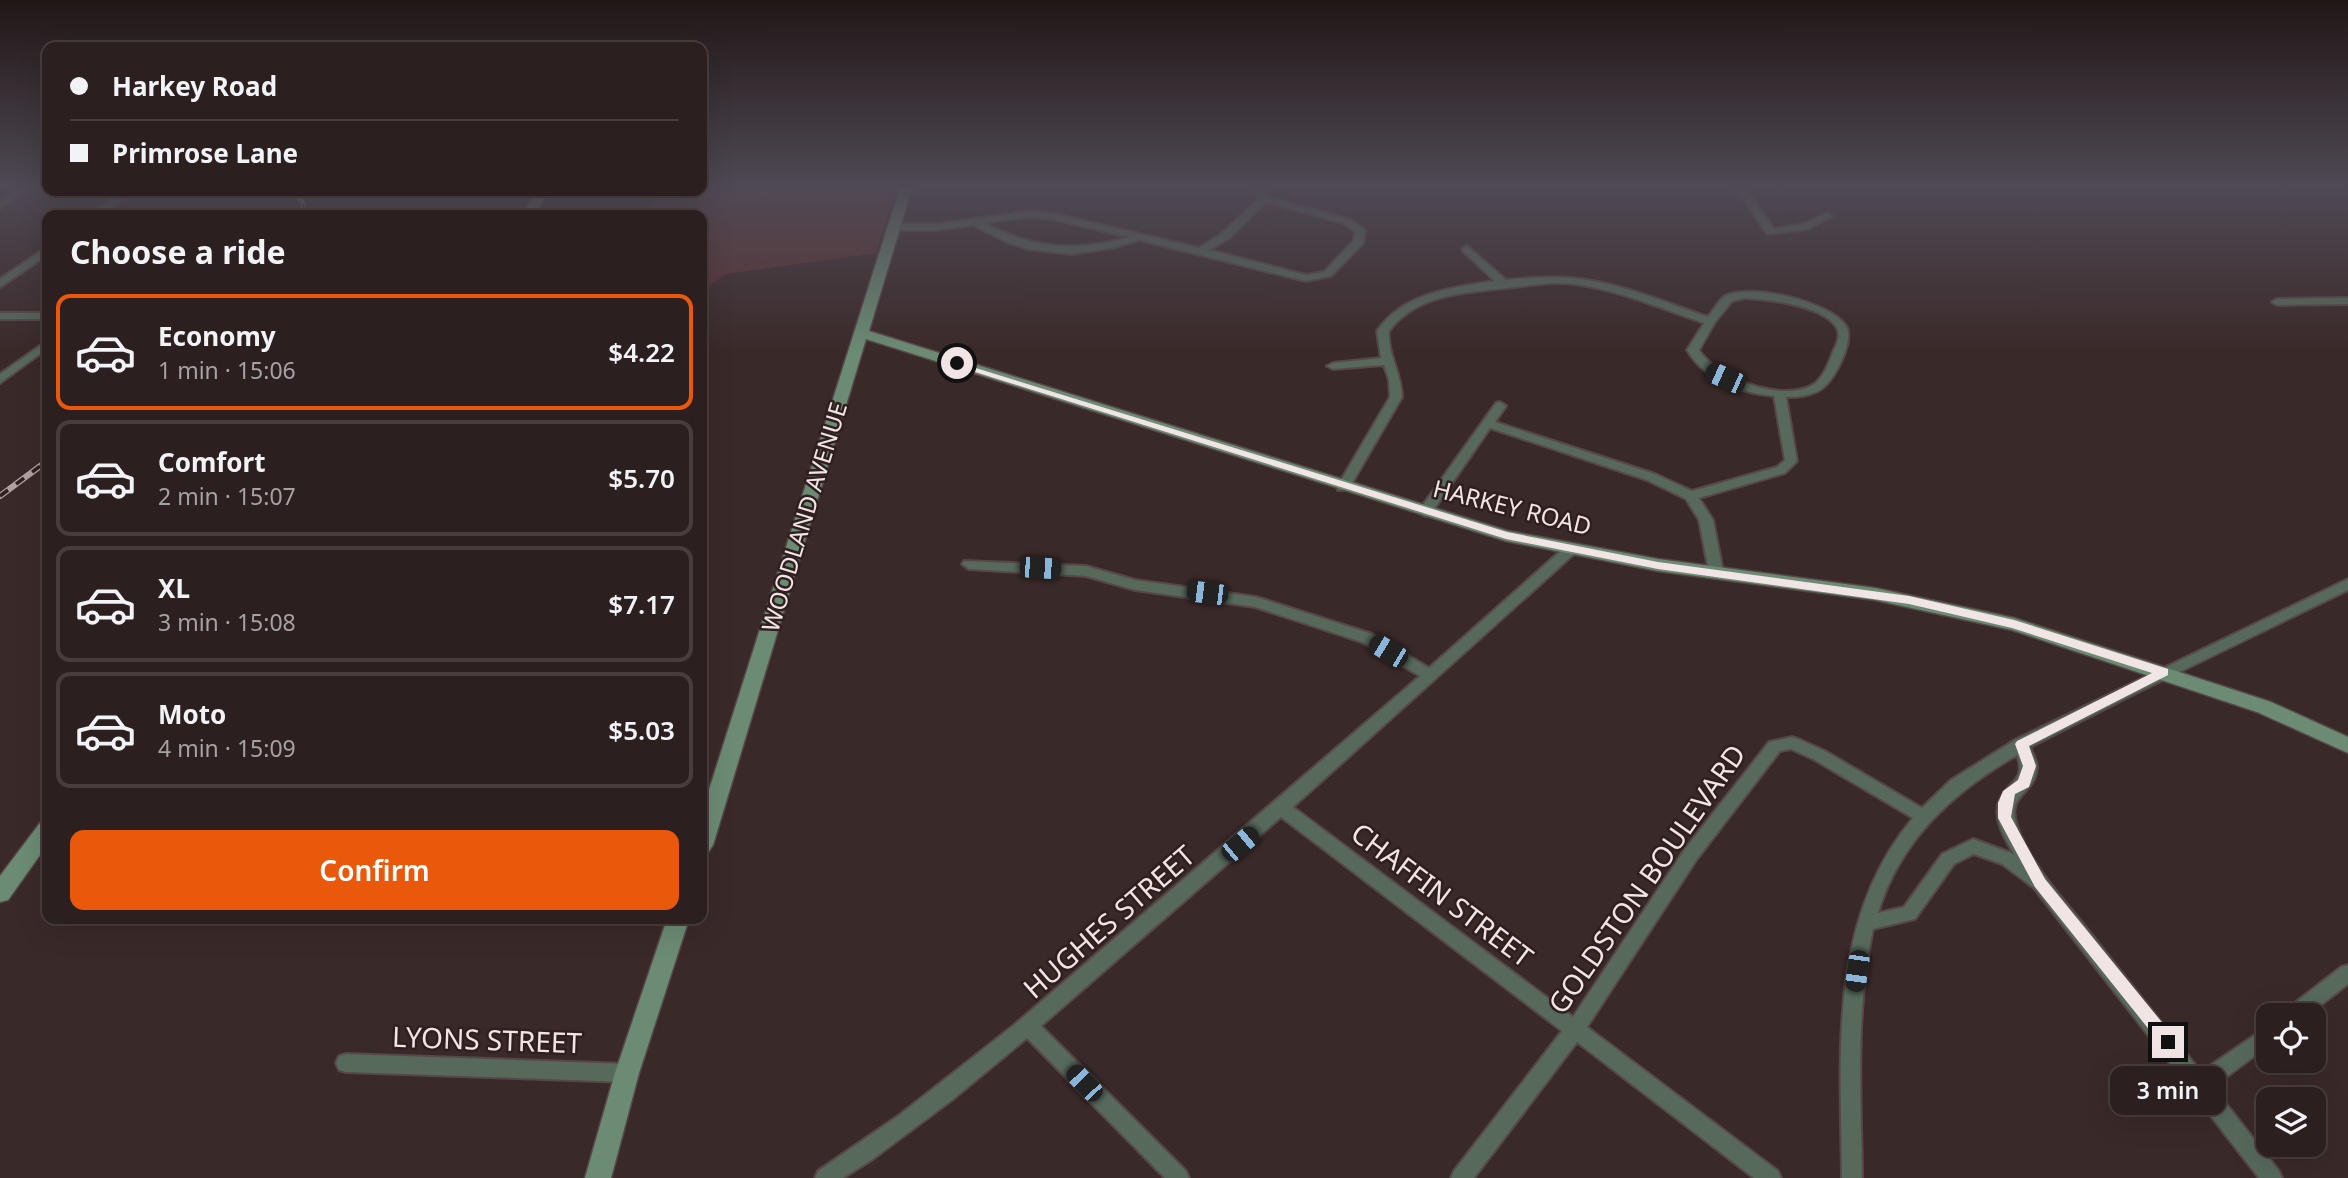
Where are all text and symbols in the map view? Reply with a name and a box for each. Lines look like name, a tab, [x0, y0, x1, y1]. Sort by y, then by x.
text: Harkey Road	[112, 68, 277, 104]
text: Primrose Lane	[112, 135, 298, 171]
text: Choose a ride	[70, 230, 286, 273]
text: Economy	[158, 318, 276, 354]
icon: car	[74, 321, 137, 384]
text: $4.22	[608, 334, 675, 370]
route start	[941, 347, 973, 379]
text: 1 min · 15:06	[158, 354, 296, 386]
car	[1702, 360, 1749, 396]
street label: WOODLAND AVENUE	[753, 398, 854, 635]
text: Comfort	[158, 444, 266, 480]
icon: car	[74, 447, 137, 510]
text: $5.70	[608, 460, 675, 496]
street label: HARKEY ROAD	[1430, 471, 1595, 542]
text: 2 min · 15:07	[158, 480, 296, 512]
car	[1019, 556, 1062, 580]
text: XL	[158, 570, 190, 606]
icon: car	[74, 573, 137, 636]
car	[1185, 580, 1230, 606]
text: $7.17	[608, 586, 675, 622]
text: 3 min · 15:08	[158, 606, 296, 638]
car	[1365, 631, 1412, 671]
text: Moto	[158, 696, 226, 732]
icon: car	[74, 699, 137, 762]
text: $5.03	[608, 712, 675, 748]
text: 4 min · 15:09	[158, 732, 296, 764]
street label: GOLDSTON BOULEVARD	[1539, 736, 1754, 1021]
street label: CHAFFIN STREET	[1344, 813, 1542, 975]
car	[1218, 822, 1263, 866]
button: Confirm	[70, 830, 679, 910]
street label: HUGHES STREET	[1015, 836, 1202, 1006]
car	[1844, 949, 1871, 993]
map controls	[2256, 1003, 2326, 1157]
button: locate	[2256, 1003, 2326, 1073]
street label: LYONS STREET	[391, 1017, 583, 1061]
route end	[2152, 1026, 2184, 1058]
car	[1062, 1061, 1107, 1105]
callout: 3 min	[2110, 1066, 2226, 1116]
text: 3 min	[2137, 1074, 2199, 1106]
button: layers	[2256, 1087, 2326, 1157]

